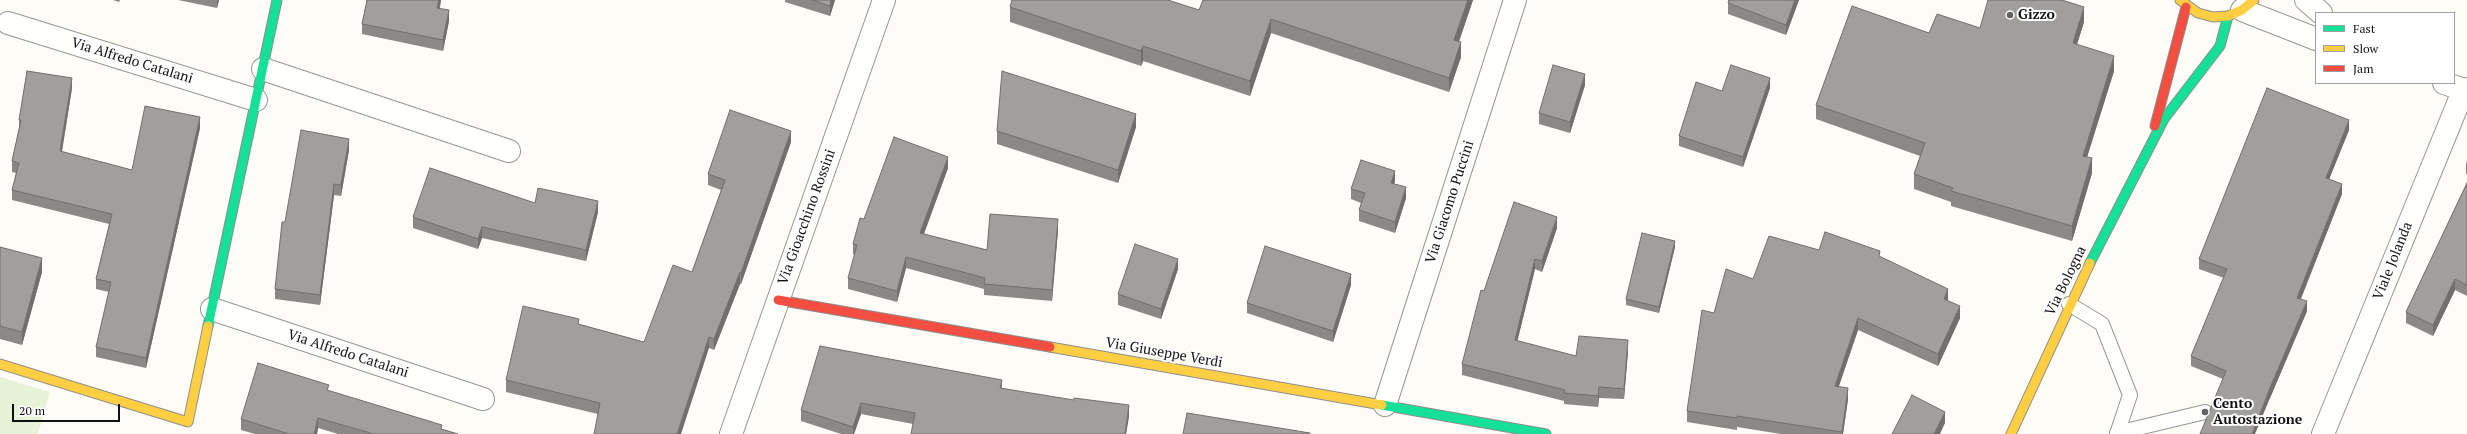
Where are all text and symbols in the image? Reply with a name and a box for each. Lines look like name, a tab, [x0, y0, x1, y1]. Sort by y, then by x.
place label: Gizzo	[2018, 7, 2055, 23]
marker: Gizzo	[2005, 10, 2015, 20]
legend	[2315, 12, 2455, 84]
text: Fast	[2353, 21, 2375, 36]
street label: Via Alfredo Catalani	[69, 35, 195, 87]
text: Slow	[2353, 41, 2378, 56]
text: Jam	[2353, 61, 2374, 76]
street label: Via Giacomo Puccini	[1422, 138, 1478, 266]
street label: Via Gioacchino Rossini	[775, 147, 839, 287]
street label: Viale Jolanda	[2370, 220, 2416, 302]
street label: Via Bologna	[2042, 243, 2090, 319]
street label: Via Alfredo Catalani	[285, 326, 411, 382]
street label: Via Giuseppe Verdi	[1104, 334, 1224, 372]
scale bar	[14, 396, 122, 422]
place label: Cento Autostazione	[2213, 396, 2302, 428]
text: 20 m	[19, 403, 45, 418]
marker: Cento Autostazione	[2200, 407, 2210, 417]

